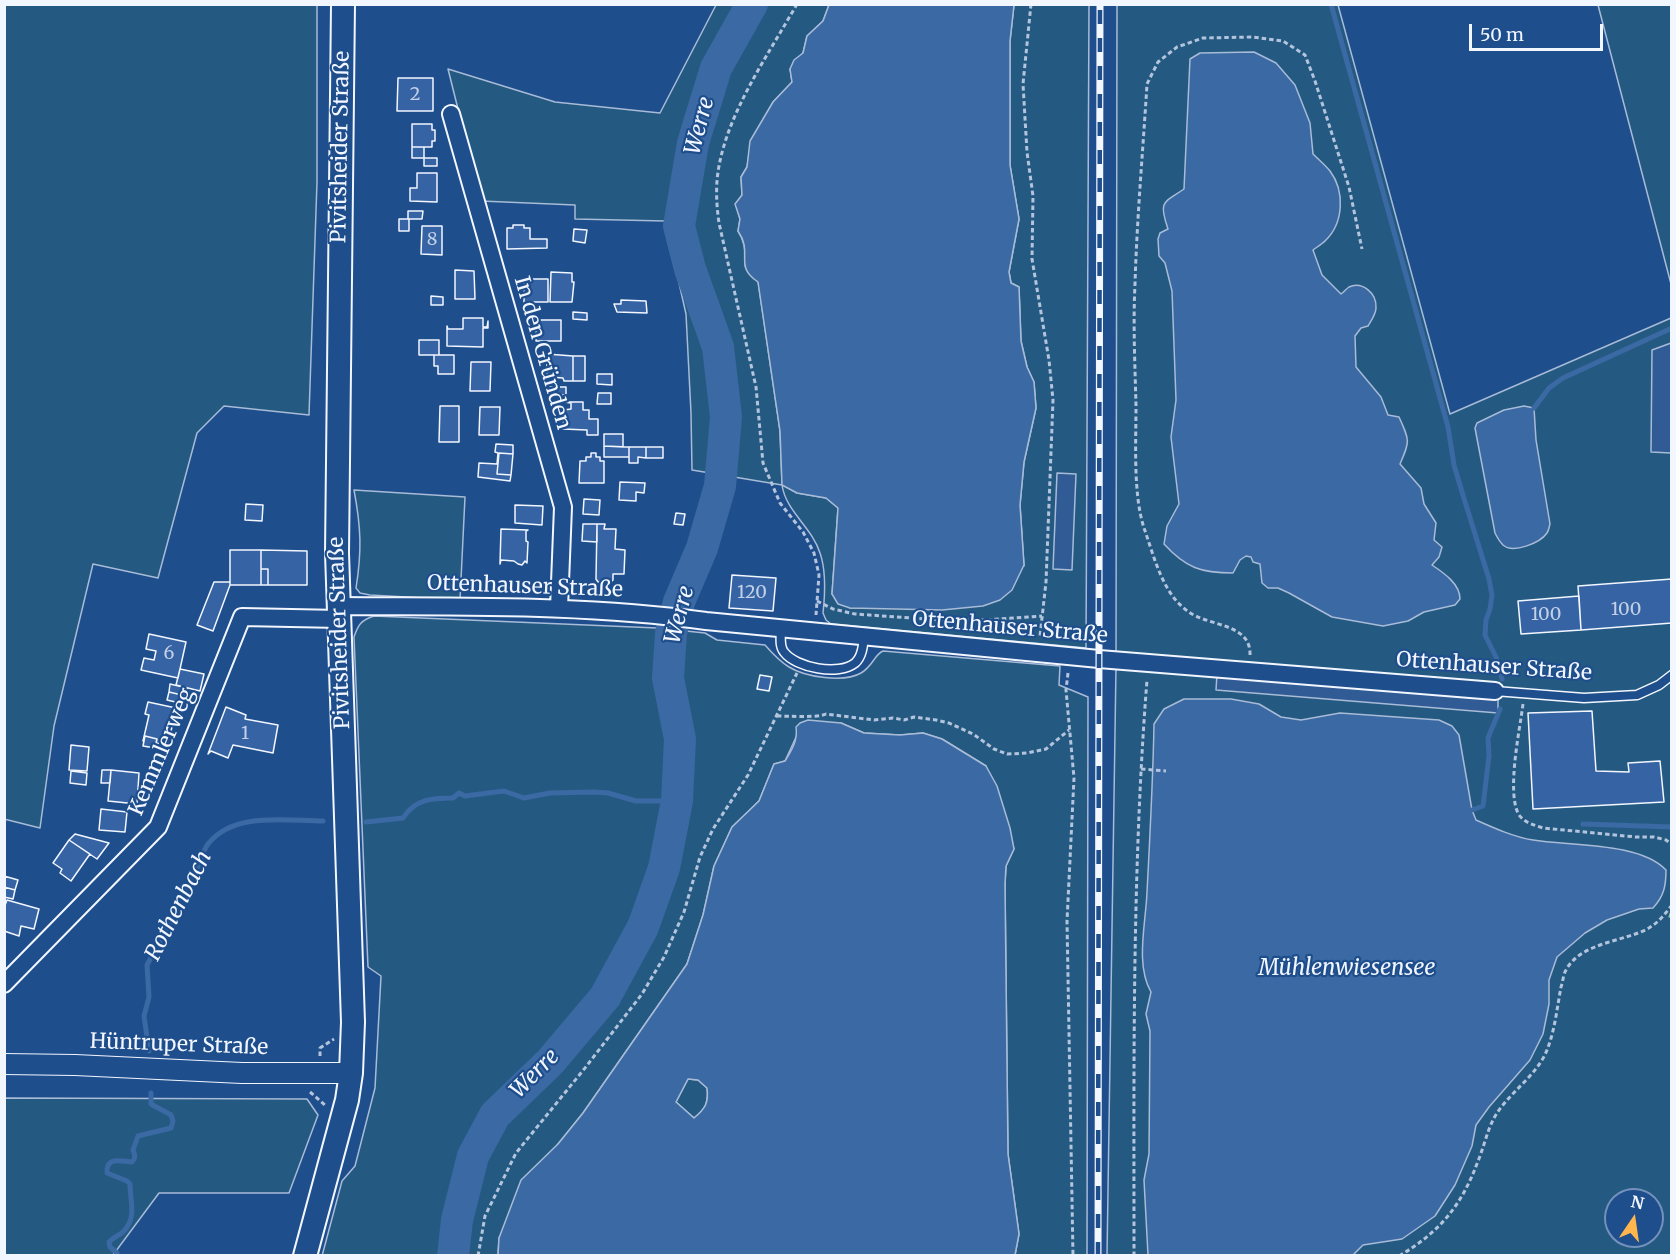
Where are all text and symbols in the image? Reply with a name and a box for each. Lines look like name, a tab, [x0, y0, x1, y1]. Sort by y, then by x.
scale bar	[1472, 12, 1606, 50]
text: 50 m	[1480, 23, 1524, 46]
street label: Pivitsheider Straße	[327, 51, 355, 243]
house number: 2	[410, 84, 420, 106]
water label: Werre	[680, 94, 720, 158]
house number: 8	[427, 229, 437, 251]
street label: In den Gründen	[508, 274, 576, 432]
street label: Pivitsheider Straße	[324, 536, 356, 730]
street label: Ottenhauser Straße	[427, 571, 623, 603]
house number: 120	[737, 582, 767, 604]
water label: Werre	[660, 583, 700, 647]
house number: 100	[1611, 599, 1641, 621]
house number: 100	[1531, 604, 1561, 626]
street label: Ottenhauser Straße	[911, 607, 1109, 649]
house number: 6	[164, 643, 174, 665]
street label: Ottenhauser Straße	[1395, 648, 1593, 686]
street label: Kemmlerweg	[124, 684, 200, 820]
house number: 1	[241, 723, 249, 745]
water label: Rothenbach	[140, 847, 218, 965]
water label: Mühlenwiesensee	[1258, 956, 1436, 982]
street label: Hüntruper Straße	[89, 1029, 269, 1061]
water label: Werre	[505, 1044, 565, 1104]
north arrow	[1604, 1188, 1664, 1248]
text: N	[1629, 1191, 1646, 1214]

